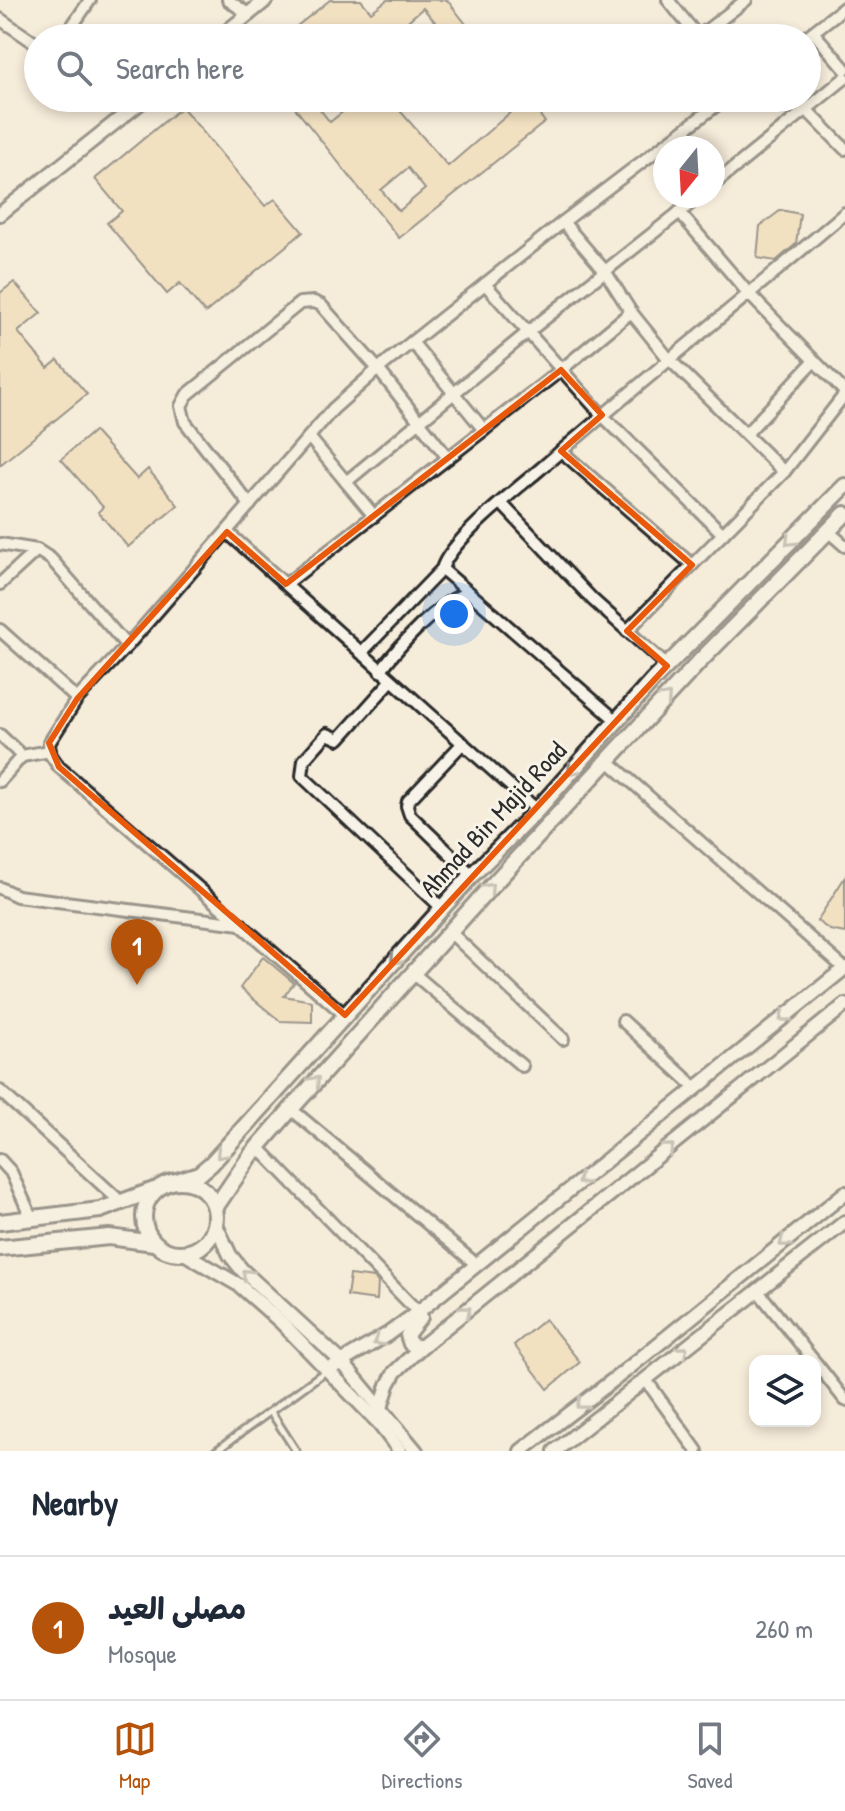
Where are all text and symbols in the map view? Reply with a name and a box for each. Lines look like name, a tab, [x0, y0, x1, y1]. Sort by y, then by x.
search box	[24, 24, 821, 112]
icon: search	[52, 46, 96, 90]
text: Search here	[116, 48, 244, 88]
north arrow	[653, 136, 725, 208]
one-way arrow	[785, 532, 799, 546]
your location	[434, 594, 474, 634]
one-way arrow	[657, 692, 671, 707]
street label: Ahmad Bin Majid Road	[411, 733, 574, 904]
one-way arrow	[568, 761, 582, 776]
one-way arrow	[480, 883, 495, 897]
pin: 1	[111, 919, 163, 985]
one-way arrow	[391, 951, 405, 966]
one-way arrow	[779, 1007, 793, 1022]
one-way arrow	[306, 1076, 320, 1091]
one-way arrow	[659, 1143, 674, 1158]
one-way arrow	[217, 1144, 231, 1159]
one-way arrow	[577, 1170, 591, 1185]
one-way arrow	[779, 1232, 793, 1247]
one-way arrow	[242, 1268, 256, 1283]
one-way arrow	[457, 1306, 471, 1321]
one-way arrow	[372, 1331, 387, 1346]
one-way arrow	[674, 1346, 688, 1361]
map controls	[749, 1355, 821, 1427]
button: layers	[749, 1355, 821, 1427]
one-way arrow	[575, 1395, 590, 1409]
text: Nearby	[32, 1480, 118, 1526]
text: مصلى العيد	[108, 1588, 246, 1628]
text: 1	[53, 1611, 63, 1646]
text: 260 m	[755, 1611, 813, 1646]
text: Mosque	[108, 1636, 177, 1671]
tab: Map	[113, 1717, 157, 1795]
tab: Directions	[382, 1717, 463, 1795]
tab: Saved	[688, 1717, 732, 1795]

